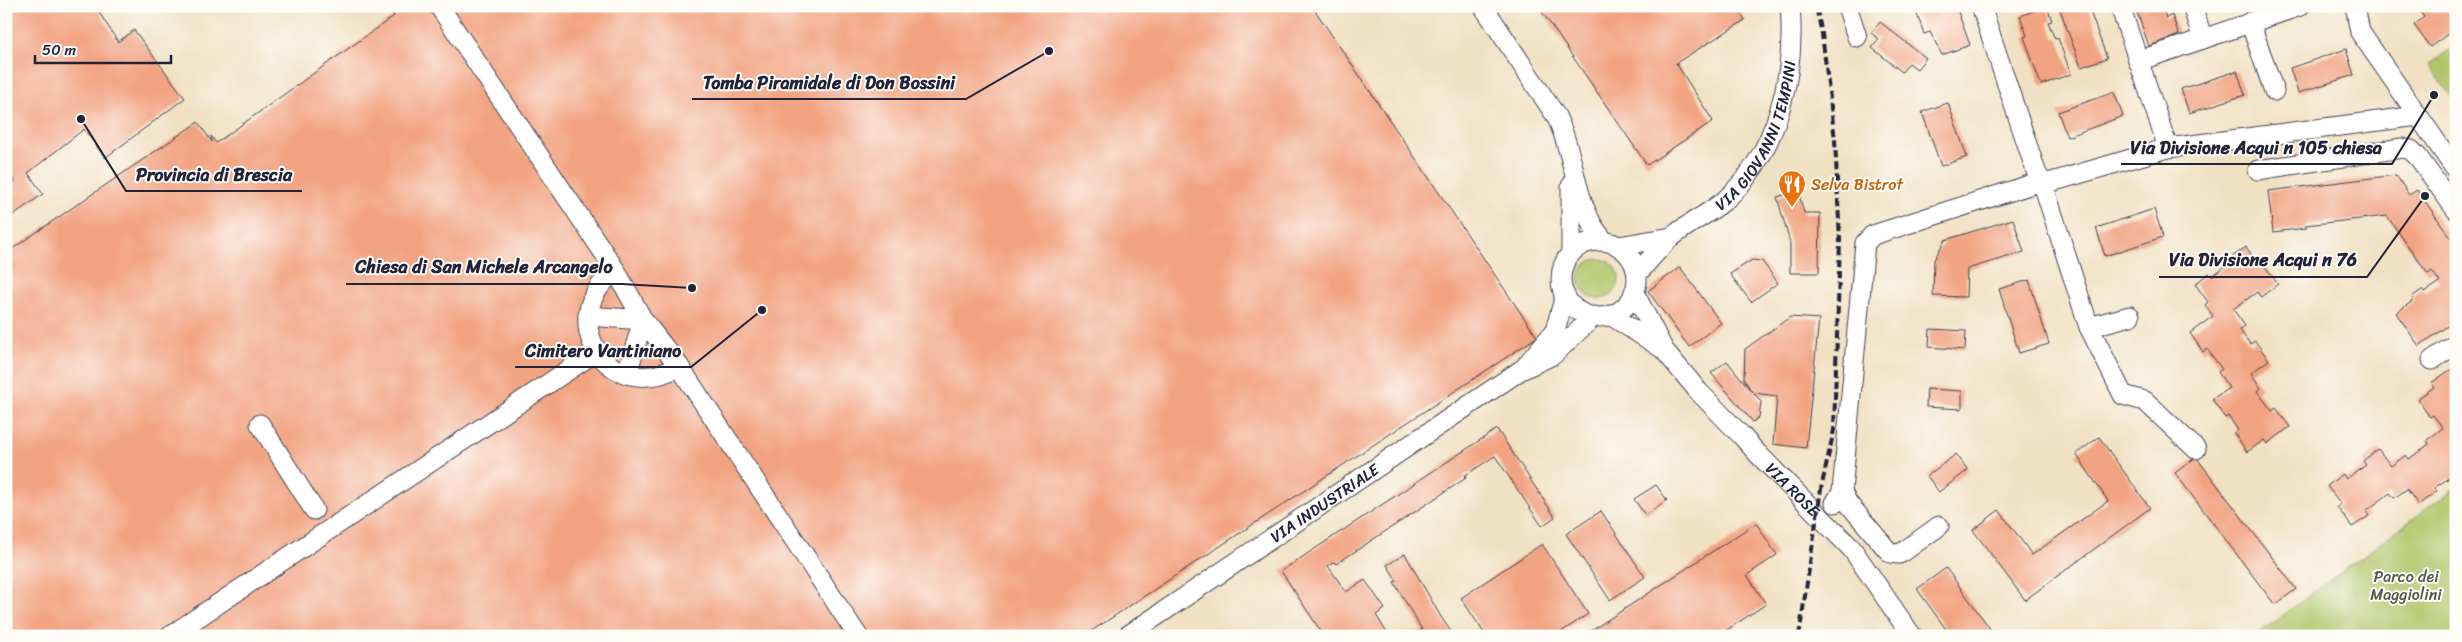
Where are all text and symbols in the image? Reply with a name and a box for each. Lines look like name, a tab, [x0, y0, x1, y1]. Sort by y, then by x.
scale bar	[35, 32, 171, 64]
text: 50 m	[42, 37, 77, 63]
street label: VIA GIOVANNI TEMPINI	[1708, 59, 1804, 218]
callout: Tomba Piramidale di Don Bossini	[692, 66, 966, 99]
text: Tomba Piramidale di Don Bossini	[703, 67, 956, 99]
callout: Via Divisione Acqui n 105 chiesa	[2121, 131, 2392, 164]
text: Via Divisione Acqui n 105 chiesa	[2130, 132, 2383, 164]
callout: Provincia di Brescia	[126, 158, 302, 191]
text: Provincia di Brescia	[136, 159, 293, 191]
restaurant icon: Selva Bistrot	[1777, 169, 1807, 208]
place label: Selva Bistrot	[1811, 170, 1903, 199]
callout: Via Divisione Acqui n 76	[2159, 244, 2367, 277]
text: Via Divisione Acqui n 76	[2169, 244, 2357, 276]
callout: Chiesa di San Michele Arcangelo	[346, 251, 622, 284]
text: Chiesa di San Michele Arcangelo	[354, 251, 614, 283]
callout: Cimitero Vantiniano	[515, 334, 691, 367]
text: Cimitero Vantiniano	[524, 335, 681, 367]
street label: VIA INDUSTRIALE	[1264, 455, 1386, 551]
street label: VIA ROSE	[1758, 455, 1827, 525]
park label: Parco dei Maggiolini	[2370, 562, 2442, 609]

